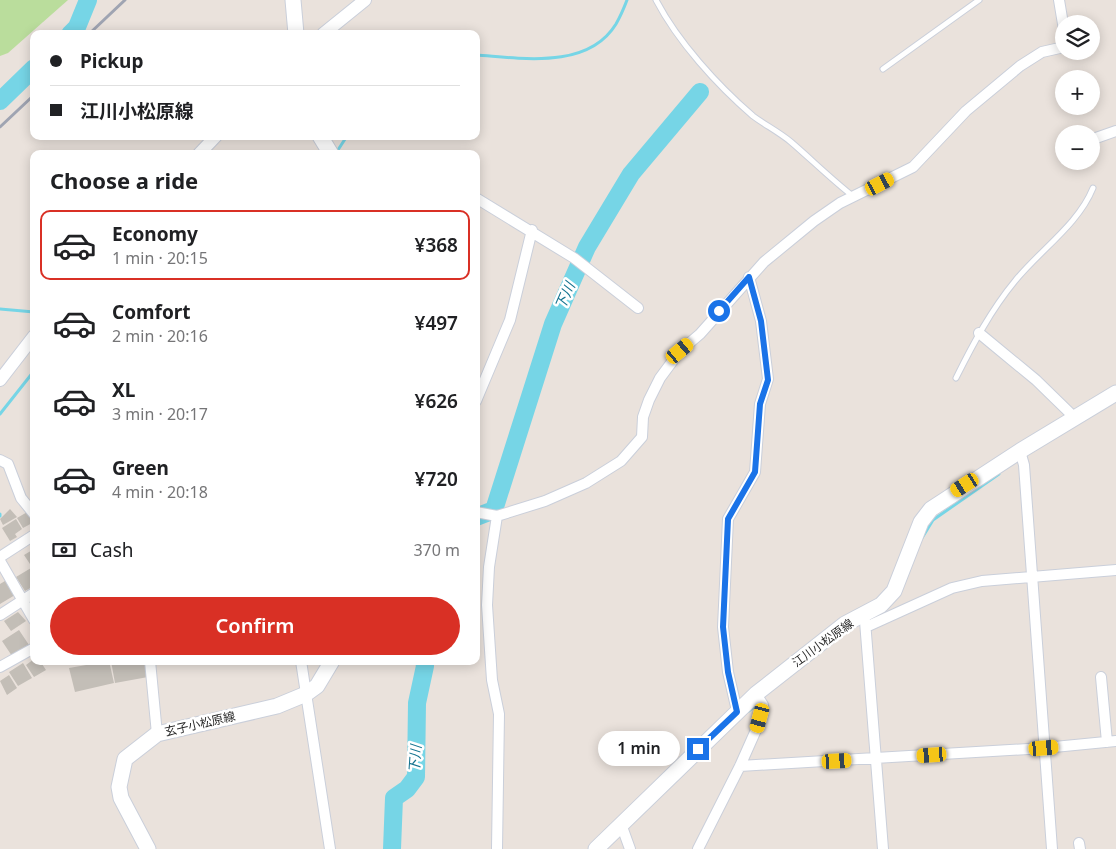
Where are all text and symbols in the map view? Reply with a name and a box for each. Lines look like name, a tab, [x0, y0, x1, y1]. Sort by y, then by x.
map controls	[1055, 15, 1100, 170]
button: layers	[1055, 15, 1100, 60]
text: Pickup	[80, 48, 143, 74]
button: +	[1055, 70, 1100, 115]
text: 江川小松原線	[80, 98, 194, 124]
button: −	[1055, 125, 1100, 170]
text: Choose a ride	[50, 165, 198, 195]
car	[863, 171, 896, 197]
text: Economy	[112, 221, 198, 247]
icon: car	[52, 223, 97, 268]
text: ¥368	[415, 232, 458, 258]
text: 1 min · 20:15	[112, 247, 208, 269]
water label: 下川	[550, 277, 580, 312]
text: Comfort	[112, 299, 191, 325]
route start	[708, 300, 730, 322]
icon: car	[52, 301, 97, 346]
text: ¥497	[415, 310, 458, 336]
text: 2 min · 20:16	[112, 325, 208, 347]
car	[663, 336, 696, 366]
text: XL	[112, 377, 135, 403]
icon: car	[52, 379, 97, 424]
text: ¥626	[415, 388, 458, 414]
text: 3 min · 20:17	[112, 403, 208, 425]
text: Green	[112, 455, 169, 481]
icon: car	[52, 457, 97, 502]
text: ¥720	[415, 466, 458, 492]
car	[948, 471, 981, 499]
text: 4 min · 20:18	[112, 481, 208, 503]
icon: cash	[50, 536, 78, 564]
text: Cash	[90, 537, 134, 563]
text: 370 m	[413, 539, 460, 561]
button: Confirm	[50, 597, 460, 655]
street label: 江川小松原線	[789, 615, 857, 671]
car	[748, 702, 771, 734]
street label: 玄子小松原線	[163, 707, 237, 740]
callout: 1 min	[598, 732, 680, 766]
text: 1 min	[617, 737, 661, 759]
route end	[687, 738, 709, 760]
car	[1028, 739, 1059, 757]
water label: 下川	[404, 742, 425, 774]
car	[916, 746, 947, 764]
car	[821, 753, 852, 769]

